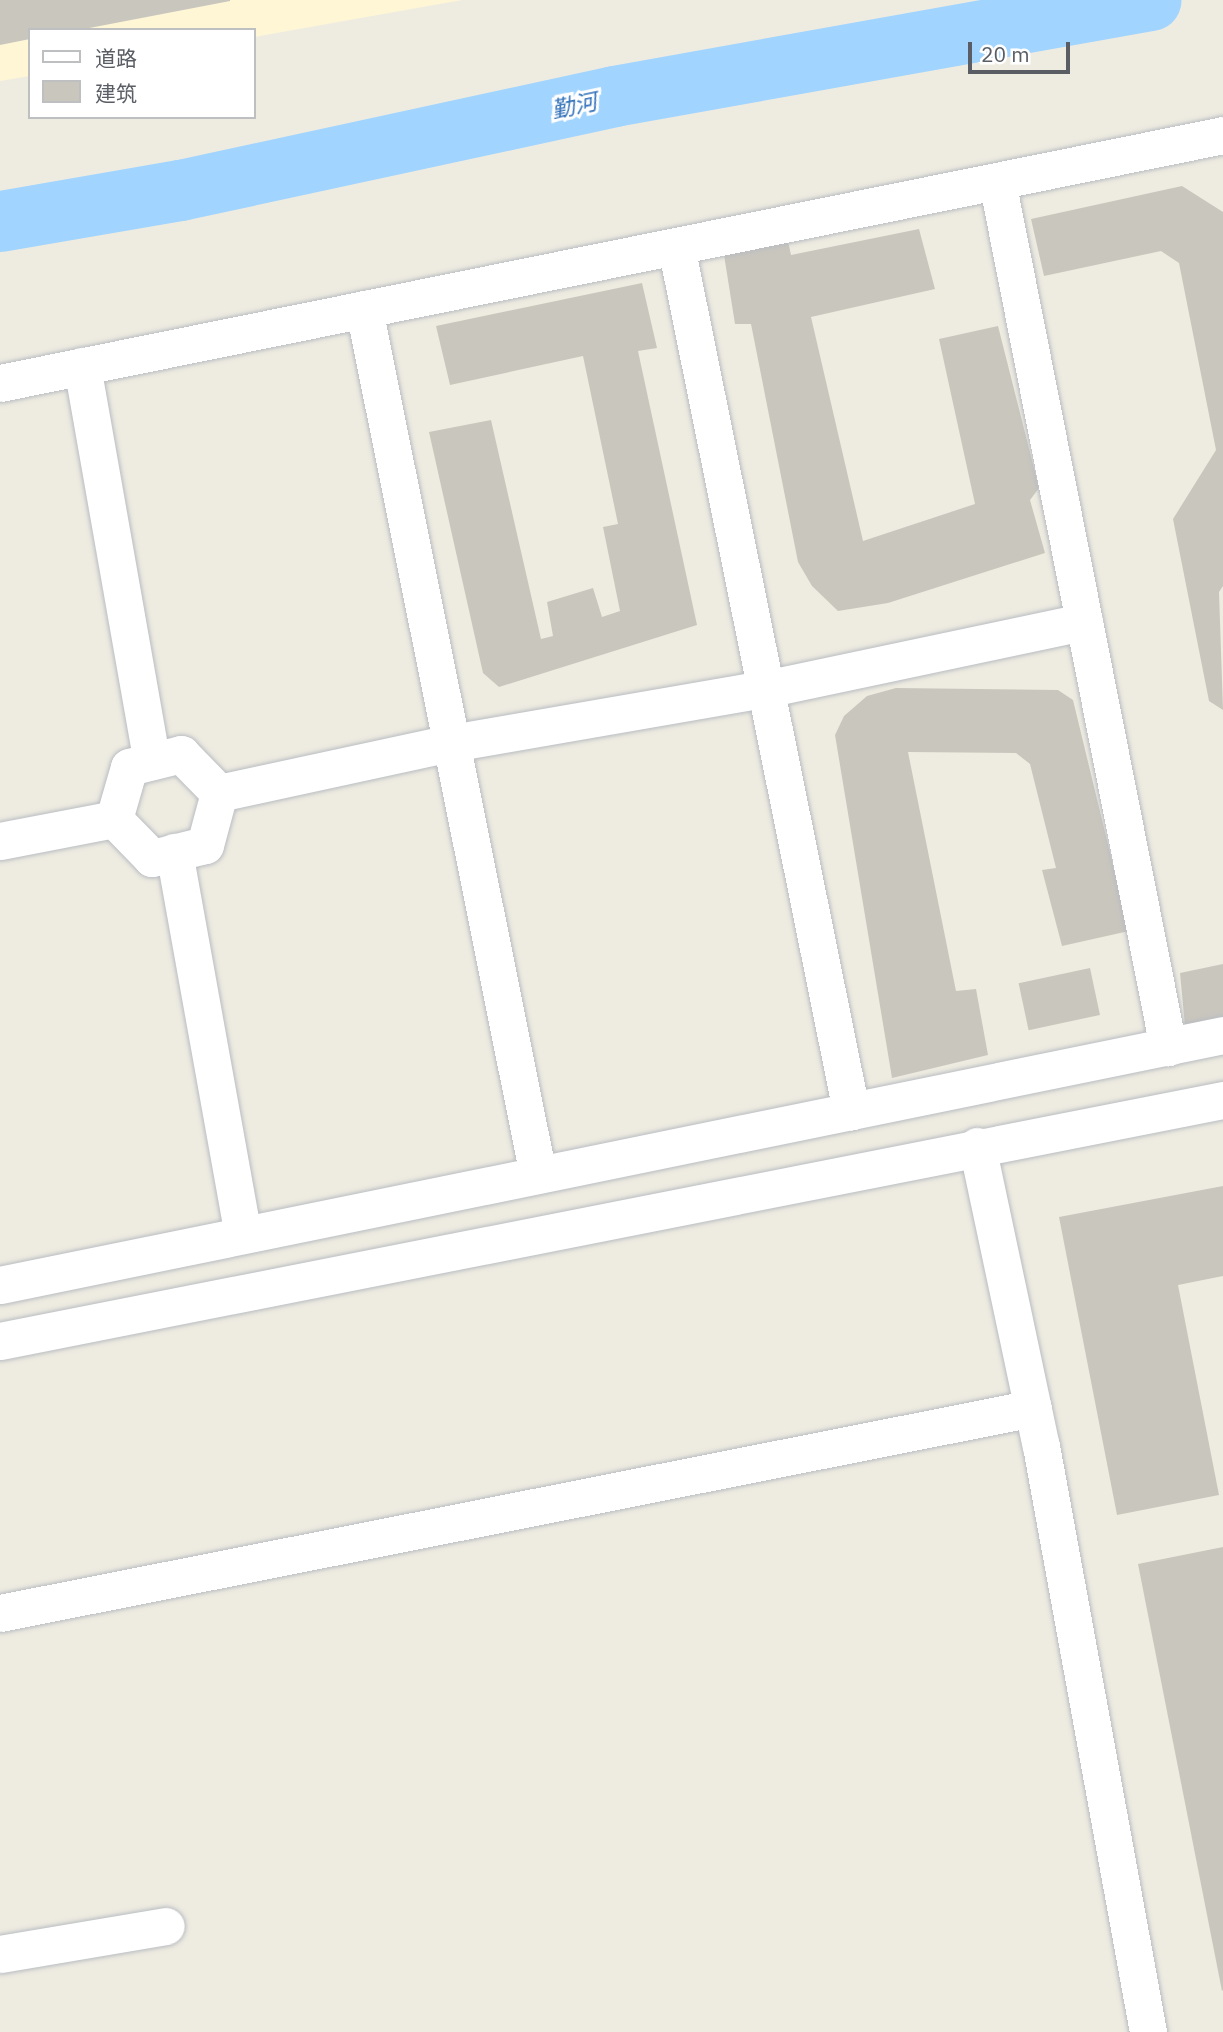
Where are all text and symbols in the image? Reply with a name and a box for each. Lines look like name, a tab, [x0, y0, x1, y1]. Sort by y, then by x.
legend	[28, 28, 256, 119]
scale bar	[971, 28, 1072, 72]
text: 20 m	[981, 40, 1030, 68]
text: 道路	[95, 44, 137, 72]
text: 建筑	[95, 79, 137, 107]
water label: 勤河	[549, 87, 599, 123]

